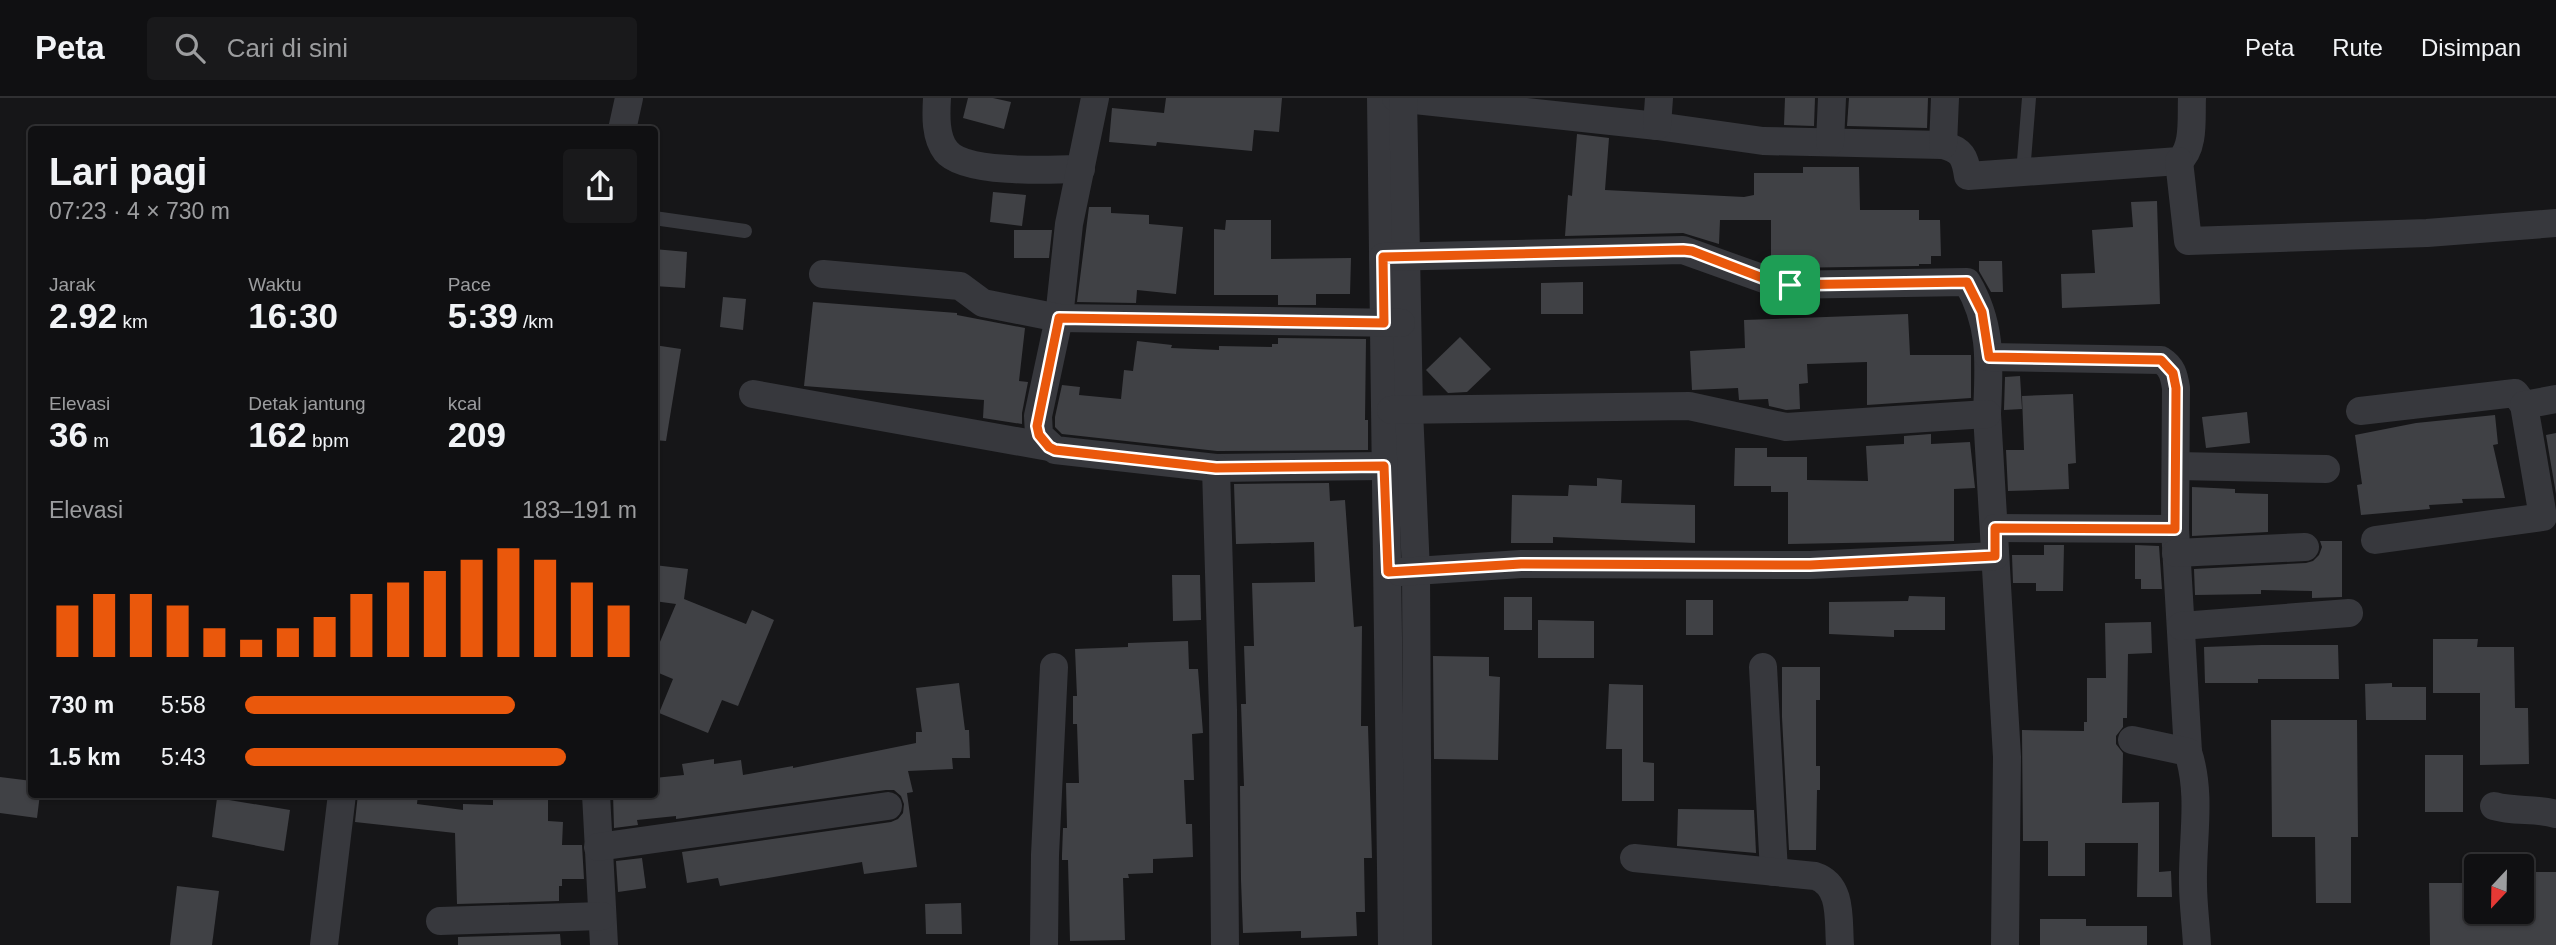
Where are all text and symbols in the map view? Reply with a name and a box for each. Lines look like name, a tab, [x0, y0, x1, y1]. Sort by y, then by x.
search box	[147, 17, 637, 80]
text: Peta	[35, 29, 105, 66]
icon: search	[171, 29, 209, 67]
text: Cari di sini	[227, 33, 348, 63]
text: Peta	[2245, 34, 2294, 61]
text: Rute	[2332, 34, 2383, 61]
text: Disimpan	[2421, 34, 2521, 61]
button: share	[563, 149, 637, 223]
text: Lari pagi	[49, 151, 207, 193]
text: 07:23 · 4 × 730 m	[49, 198, 230, 224]
pin	[1760, 255, 1820, 315]
icon: arrive	[1771, 266, 1809, 304]
text: Jarak	[49, 274, 95, 295]
text: Waktu	[248, 274, 301, 295]
text: Pace	[448, 274, 491, 295]
text: 2.92	[49, 296, 117, 335]
text: 16:30	[248, 296, 338, 335]
text: 5:39	[448, 296, 518, 335]
text: km	[117, 311, 148, 332]
text: /km	[518, 311, 554, 332]
text: Elevasi	[49, 393, 110, 414]
text: Detak jantung	[248, 393, 366, 414]
text: kcal	[448, 393, 481, 414]
text: 36	[49, 415, 88, 454]
text: 162	[248, 415, 307, 454]
text: 209	[448, 415, 506, 454]
text: m	[88, 430, 109, 451]
text: bpm	[307, 430, 349, 451]
text: Elevasi	[49, 497, 123, 523]
text: 183–191 m	[522, 497, 637, 523]
text: 730 m	[49, 692, 114, 718]
text: 5:58	[161, 692, 206, 718]
text: 1.5 km	[49, 744, 121, 770]
text: 5:43	[161, 744, 206, 770]
north arrow	[2464, 854, 2534, 924]
map controls	[2464, 854, 2534, 924]

